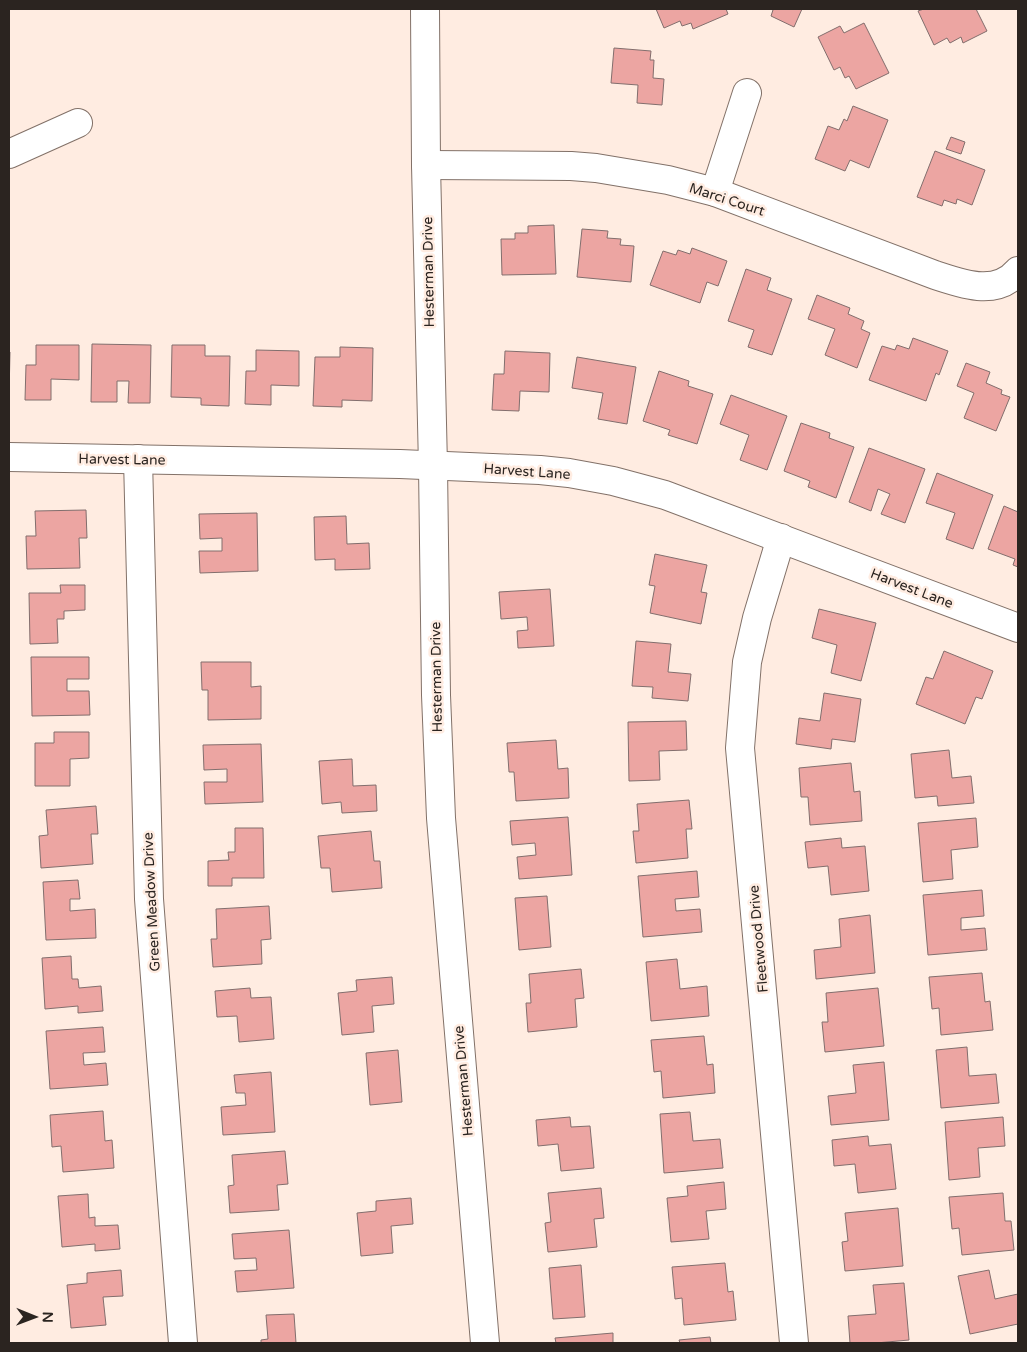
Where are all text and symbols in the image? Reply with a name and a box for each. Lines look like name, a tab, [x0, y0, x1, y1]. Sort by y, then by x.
street label: Marci Court	[687, 179, 767, 220]
street label: Hesterman Drive	[419, 216, 438, 328]
street label: Harvest Lane	[78, 450, 166, 469]
street label: Harvest Lane	[483, 460, 571, 483]
street label: Harvest Lane	[868, 565, 956, 612]
street label: Hesterman Drive	[427, 621, 446, 733]
street label: Green Meadow Drive	[139, 832, 164, 972]
street label: Fleetwood Drive	[745, 884, 772, 993]
street label: Hesterman Drive	[450, 1025, 477, 1137]
north arrow	[10, 1292, 60, 1342]
text: N	[39, 1311, 56, 1323]

